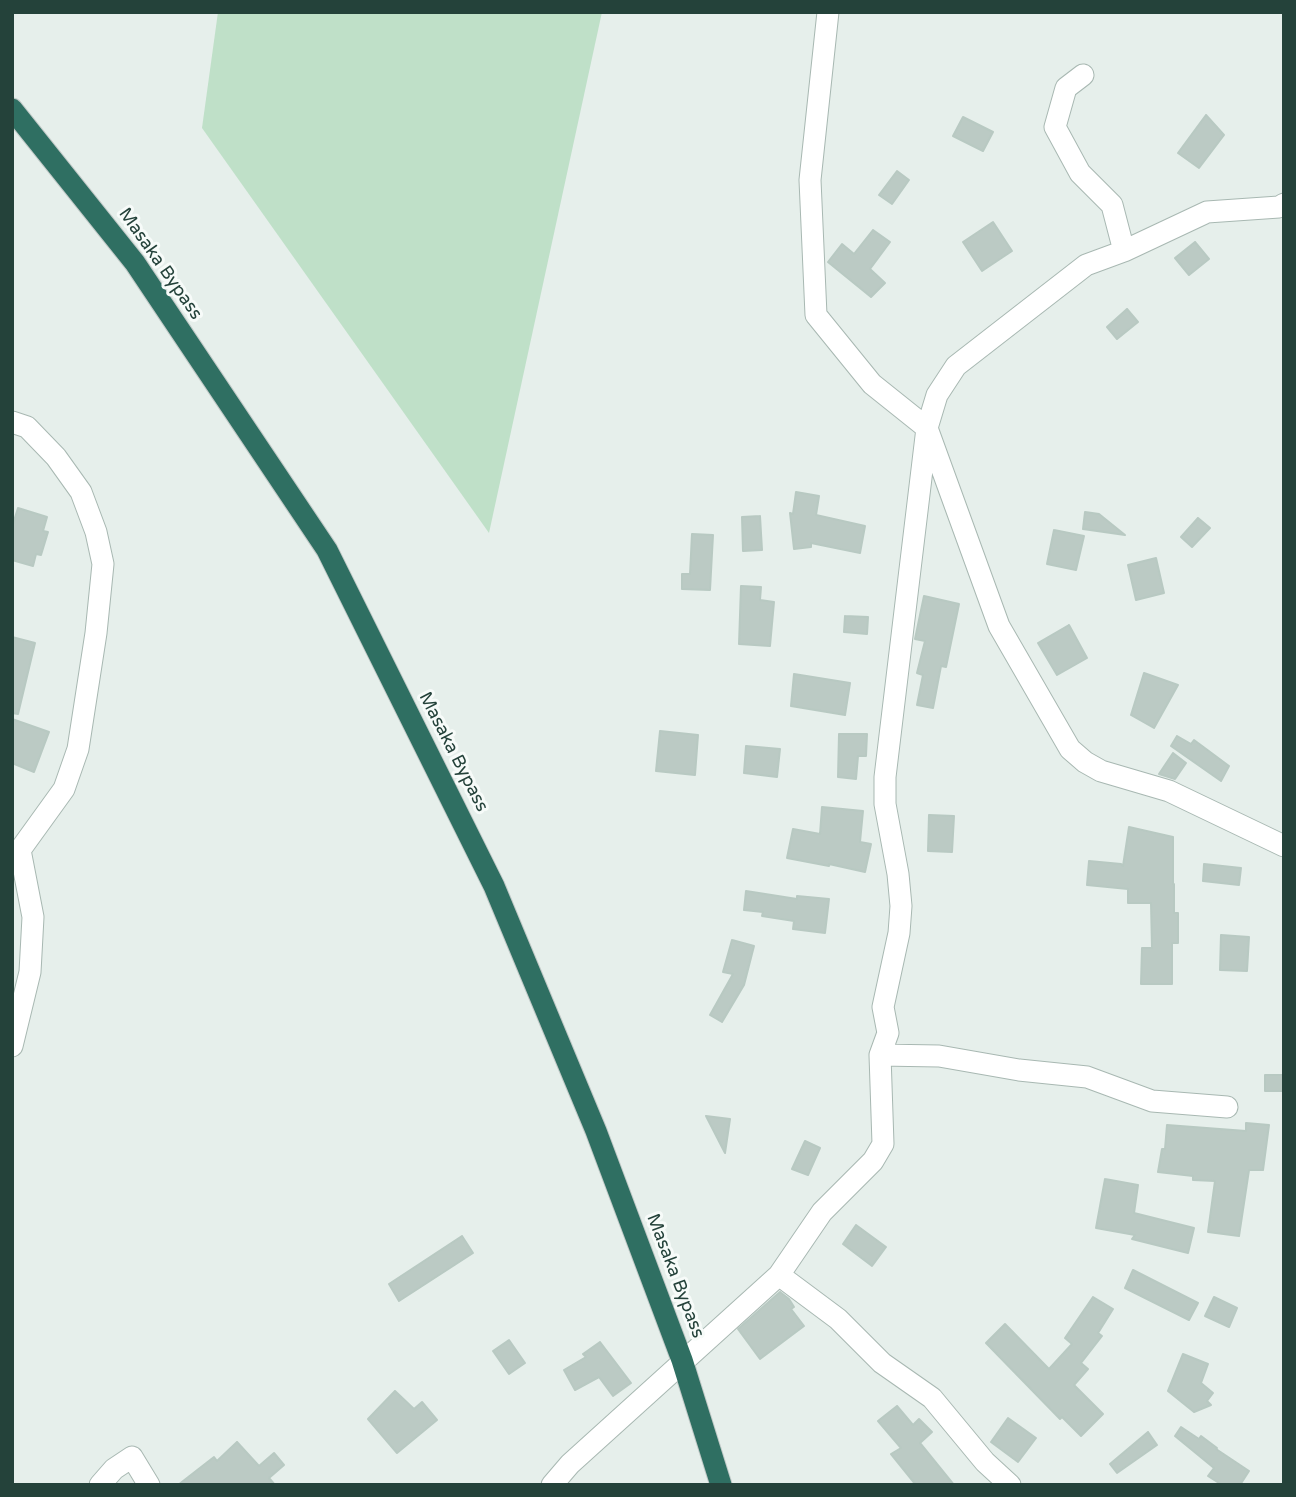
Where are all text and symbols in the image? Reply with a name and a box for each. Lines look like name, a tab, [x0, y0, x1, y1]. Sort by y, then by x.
street label: Masaka Bypass	[113, 204, 207, 324]
street label: Masaka Bypass	[414, 689, 492, 815]
street label: Masaka Bypass	[641, 1211, 709, 1341]

